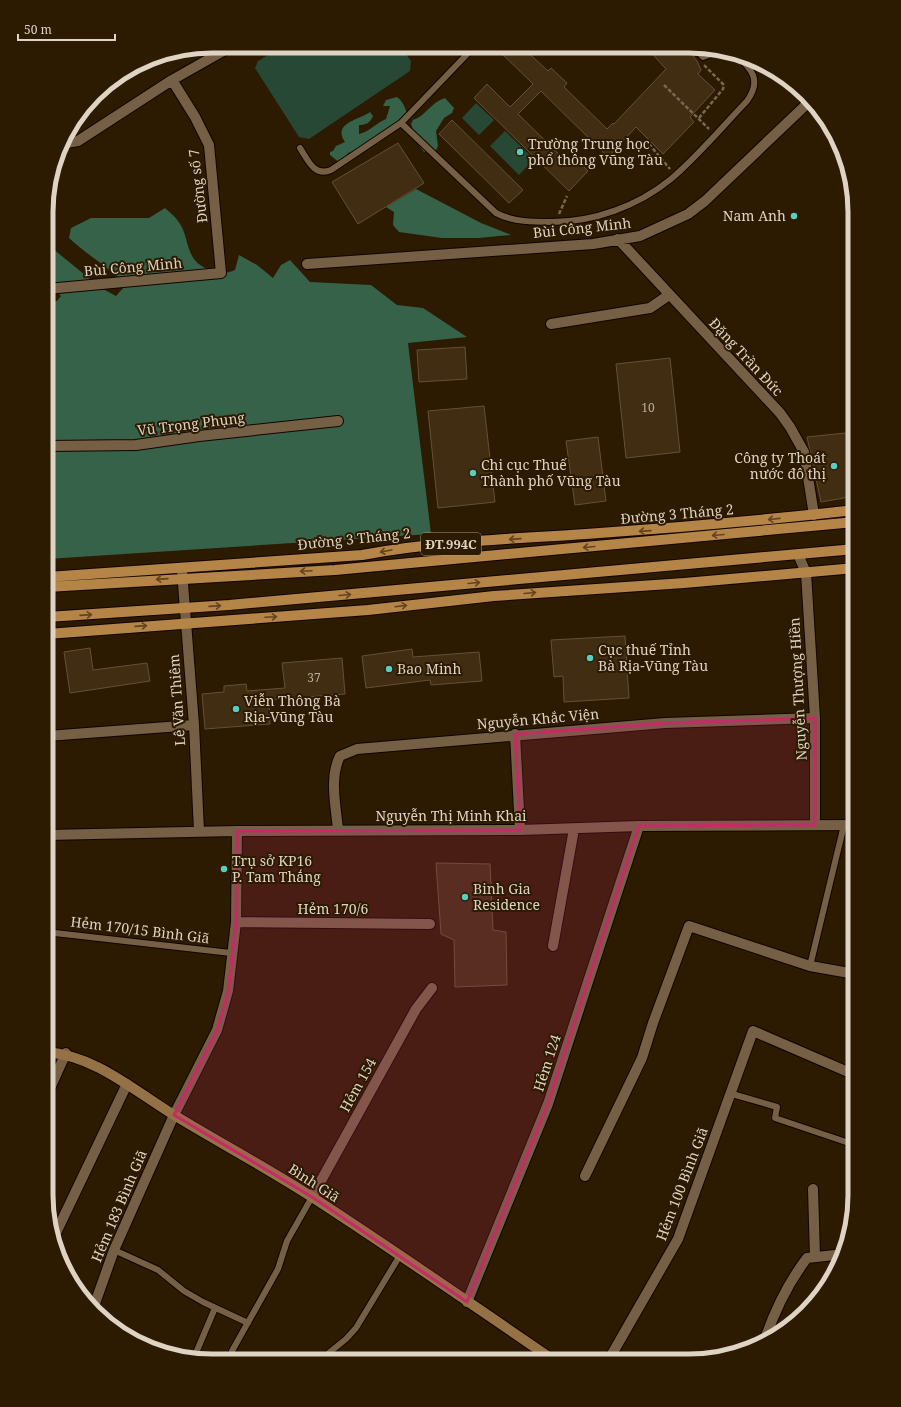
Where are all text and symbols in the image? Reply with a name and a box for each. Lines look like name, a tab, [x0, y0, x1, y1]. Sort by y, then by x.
scale bar	[18, 16, 115, 42]
text: 50 m	[24, 21, 52, 38]
place label: Trường Trung học phổ thông Vũng Tàu	[528, 134, 663, 169]
marker: Trường Trung học phổ thông Vũng Tàu	[515, 147, 525, 157]
street label: Đường số 7	[184, 148, 211, 224]
place label: Nam Anh	[723, 206, 786, 225]
marker: Nam Anh	[789, 211, 799, 221]
street label: Bùi Công Minh	[532, 213, 632, 242]
street label: Bùi Công Minh	[83, 253, 183, 280]
street label: Đặng Trần Đức	[705, 314, 788, 400]
house number: 10	[641, 399, 655, 416]
street label: Vũ Trọng Phụng	[136, 407, 246, 440]
place label: Công ty Thoát nước đô thị	[734, 448, 827, 483]
place label: Chi cục Thuế Thành phố Vũng Tàu	[481, 455, 621, 490]
marker: Công ty Thoát nước đô thị	[829, 461, 839, 471]
marker: Chi cục Thuế Thành phố Vũng Tàu	[468, 468, 478, 478]
street label: Đường 3 Tháng 2	[620, 499, 734, 528]
one-way arrow	[768, 515, 781, 523]
street label: Đường 3 Tháng 2	[297, 523, 411, 554]
one-way arrow	[639, 527, 652, 534]
one-way arrow	[712, 531, 725, 538]
road number: ĐT.994C	[421, 533, 481, 555]
one-way arrow	[509, 536, 522, 543]
one-way arrow	[583, 543, 596, 550]
one-way arrow	[380, 547, 393, 555]
one-way arrow	[300, 568, 313, 575]
one-way arrow	[156, 576, 169, 583]
one-way arrow	[467, 579, 480, 587]
one-way arrow	[523, 590, 536, 597]
one-way arrow	[338, 591, 351, 598]
one-way arrow	[208, 602, 221, 609]
one-way arrow	[394, 602, 407, 610]
one-way arrow	[79, 611, 92, 618]
one-way arrow	[264, 613, 277, 620]
street label: Nguyễn Thượng Hiền	[784, 617, 811, 761]
one-way arrow	[134, 623, 147, 630]
place label: Cục thuế Tỉnh Bà Rịa-Vũng Tàu	[598, 640, 708, 675]
marker: Cục thuế Tỉnh Bà Rịa-Vũng Tàu	[585, 653, 595, 663]
street label: Lê Văn Thiêm	[164, 654, 189, 746]
place label: Bao Minh	[397, 659, 461, 678]
marker: Bao Minh	[384, 664, 394, 674]
house number: 37	[307, 669, 321, 686]
place label: Viễn Thông Bà Rịa-Vũng Tàu	[244, 691, 341, 726]
marker: Viễn Thông Bà Rịa-Vũng Tàu	[231, 704, 241, 714]
street label: Nguyễn Khắc Viện	[476, 704, 600, 733]
street label: Nguyễn Thị Minh Khai	[376, 806, 527, 825]
place label: Trụ sở KP16 P. Tam Thắng	[232, 851, 321, 886]
marker: Trụ sở KP16 P. Tam Thắng	[219, 864, 229, 874]
place label: Binh Gia Residence	[473, 879, 540, 914]
marker: Binh Gia Residence	[460, 892, 470, 902]
street label: Hẻm 170/6	[298, 899, 369, 918]
street label: Hẻm 170/15 Bình Giã	[70, 912, 211, 947]
street label: Hẻm 124	[528, 1032, 565, 1094]
street label: Hẻm 154	[335, 1054, 380, 1115]
street label: Hẻm 100 Bình Giã	[651, 1124, 712, 1243]
street label: Hẻm 183 Bình Giã	[86, 1147, 151, 1265]
street label: Bình Giã	[285, 1159, 344, 1206]

